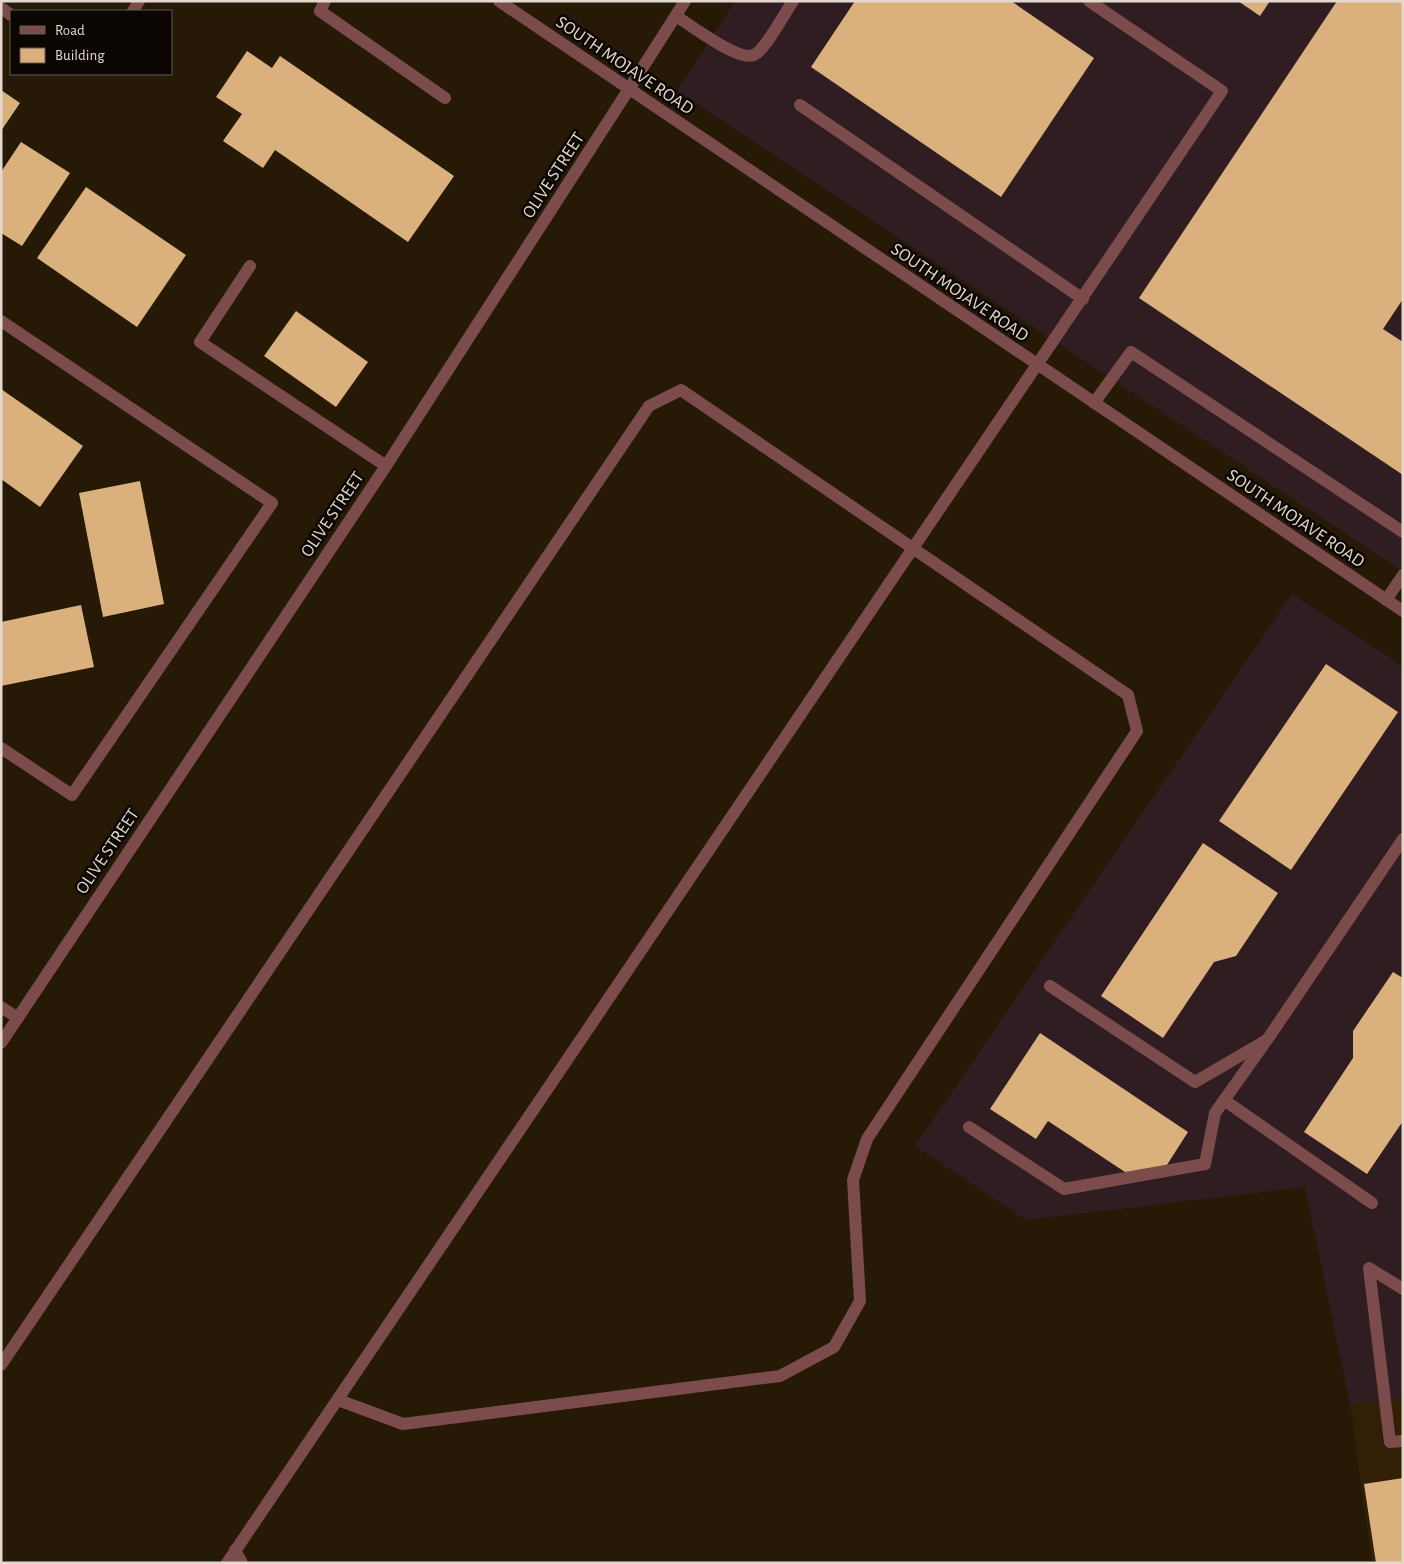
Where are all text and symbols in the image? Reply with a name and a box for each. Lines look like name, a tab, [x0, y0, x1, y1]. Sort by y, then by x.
legend	[10, 10, 172, 75]
street label: SOUTH MOJAVE ROAD	[553, 13, 696, 118]
text: Road	[55, 23, 85, 38]
text: Building	[55, 48, 105, 63]
street label: OLIVE STREET	[519, 129, 588, 222]
street label: SOUTH MOJAVE ROAD	[888, 240, 1031, 345]
street label: SOUTH MOJAVE ROAD	[1224, 466, 1367, 571]
street label: OLIVE STREET	[298, 469, 368, 560]
street label: OLIVE STREET	[73, 806, 143, 897]

